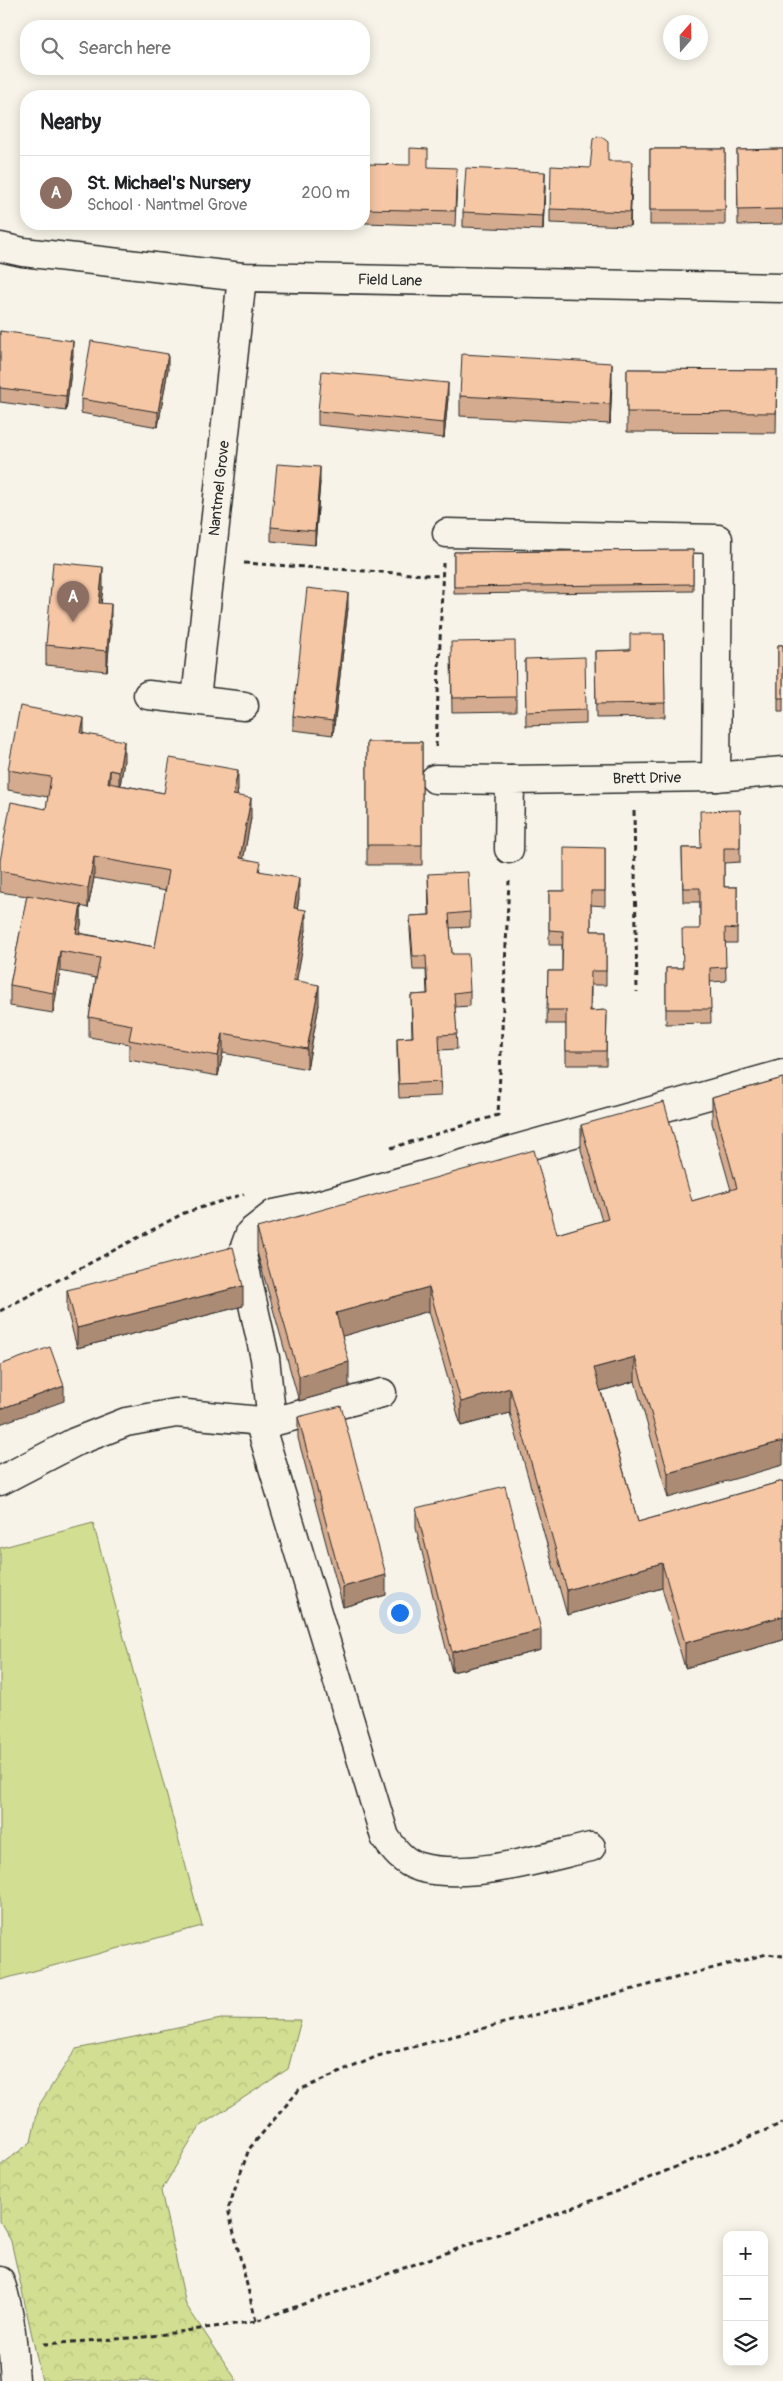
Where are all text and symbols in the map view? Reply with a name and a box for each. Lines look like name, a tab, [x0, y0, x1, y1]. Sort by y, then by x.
north arrow	[663, 15, 708, 60]
search box	[20, 20, 370, 75]
icon: search	[38, 34, 66, 62]
text: Search here	[78, 36, 171, 60]
text: Nearby	[40, 109, 101, 136]
text: St. Michael's Nursery	[87, 171, 251, 195]
text: A	[51, 183, 61, 203]
text: 200 m	[302, 183, 350, 203]
text: School · Nantmel Grove	[87, 195, 247, 215]
street label: Field Lane	[358, 270, 423, 291]
street label: Nantmel Grove	[205, 439, 234, 537]
pin: A	[57, 581, 89, 622]
street label: Brett Drive	[613, 768, 682, 789]
your location	[387, 1600, 413, 1626]
map controls	[723, 2231, 768, 2366]
button: +	[723, 2231, 768, 2276]
button: −	[723, 2276, 768, 2321]
button: layers	[723, 2321, 768, 2366]

